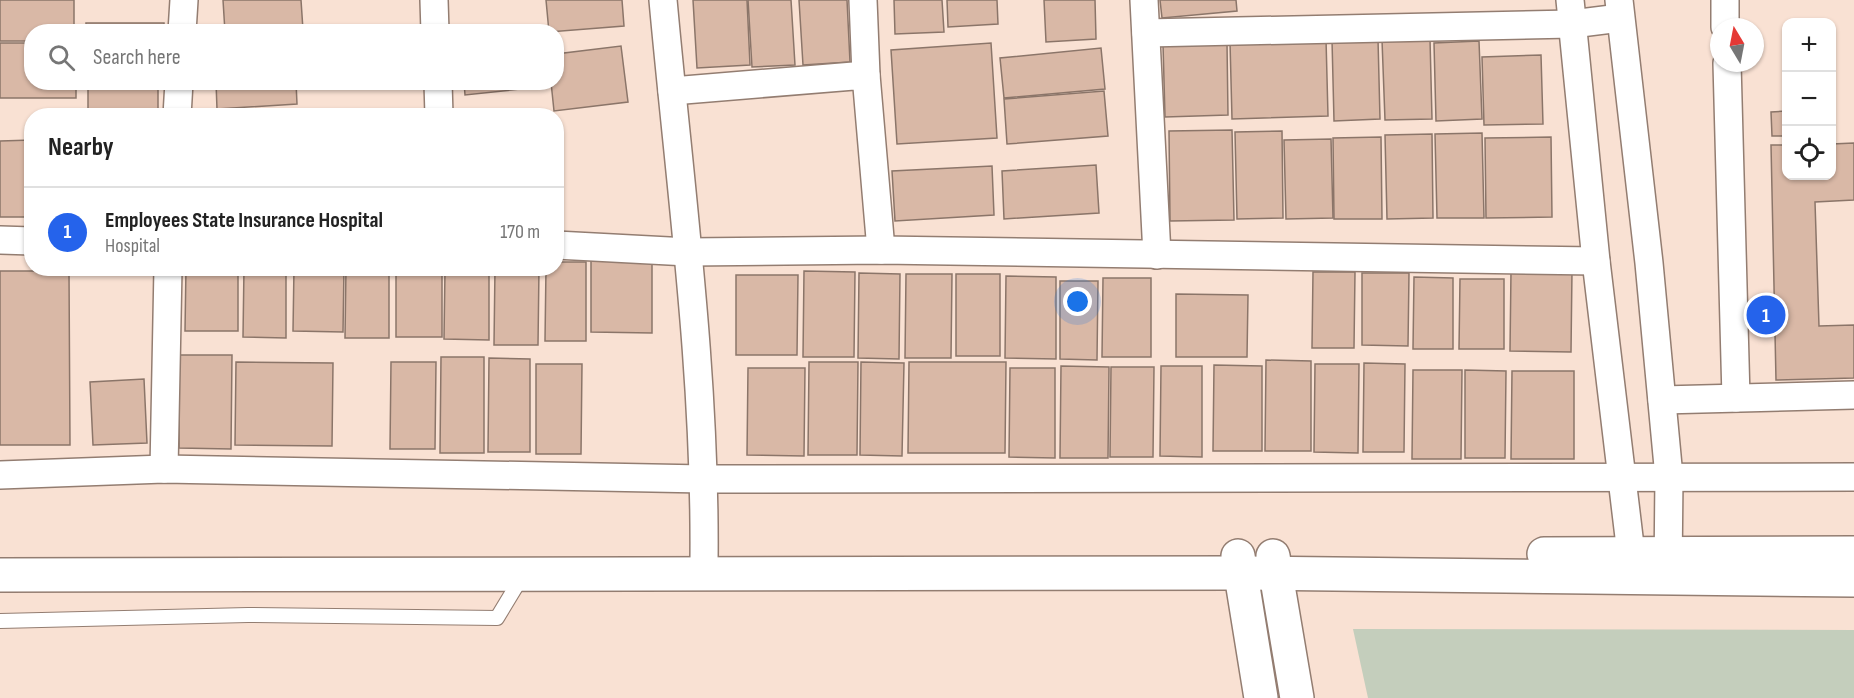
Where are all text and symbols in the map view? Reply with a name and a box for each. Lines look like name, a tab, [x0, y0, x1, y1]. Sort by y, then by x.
north arrow	[1710, 18, 1764, 72]
map controls	[1782, 18, 1836, 180]
button: +	[1782, 18, 1836, 72]
search box	[24, 24, 564, 90]
icon: search	[45, 41, 78, 74]
text: Search here	[93, 44, 180, 71]
button: −	[1782, 72, 1836, 126]
button: locate	[1782, 126, 1836, 180]
text: Nearby	[48, 132, 114, 163]
text: Employees State Insurance Hospital	[105, 207, 383, 234]
text: 1	[64, 220, 71, 244]
text: 170 m	[500, 220, 540, 244]
text: Hospital	[105, 234, 160, 258]
your location	[1063, 287, 1092, 316]
pin: 1	[1746, 292, 1786, 338]

